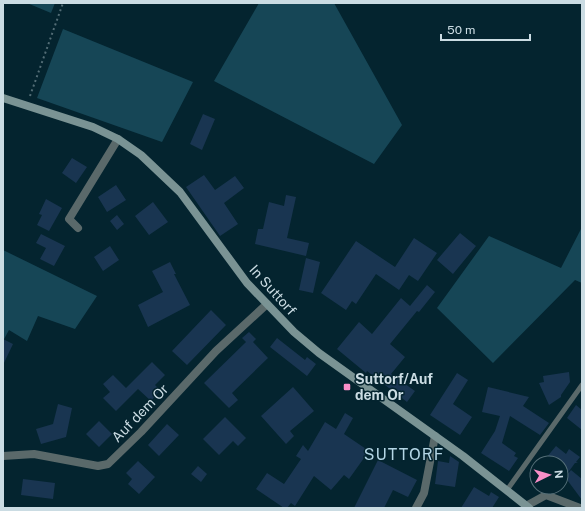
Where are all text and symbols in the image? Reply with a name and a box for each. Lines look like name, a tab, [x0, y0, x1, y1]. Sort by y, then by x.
scale bar	[441, 16, 530, 42]
text: 50 m	[447, 23, 475, 37]
street label: In Suttorf	[246, 262, 300, 319]
place label: Suttorf/Auf dem Or	[355, 371, 433, 403]
street label: Auf dem Or	[108, 381, 172, 445]
marker: Suttorf/Auf dem Or	[342, 382, 352, 392]
district label: SUTTORF	[364, 445, 444, 464]
north arrow	[529, 455, 569, 495]
text: N	[553, 469, 565, 479]

